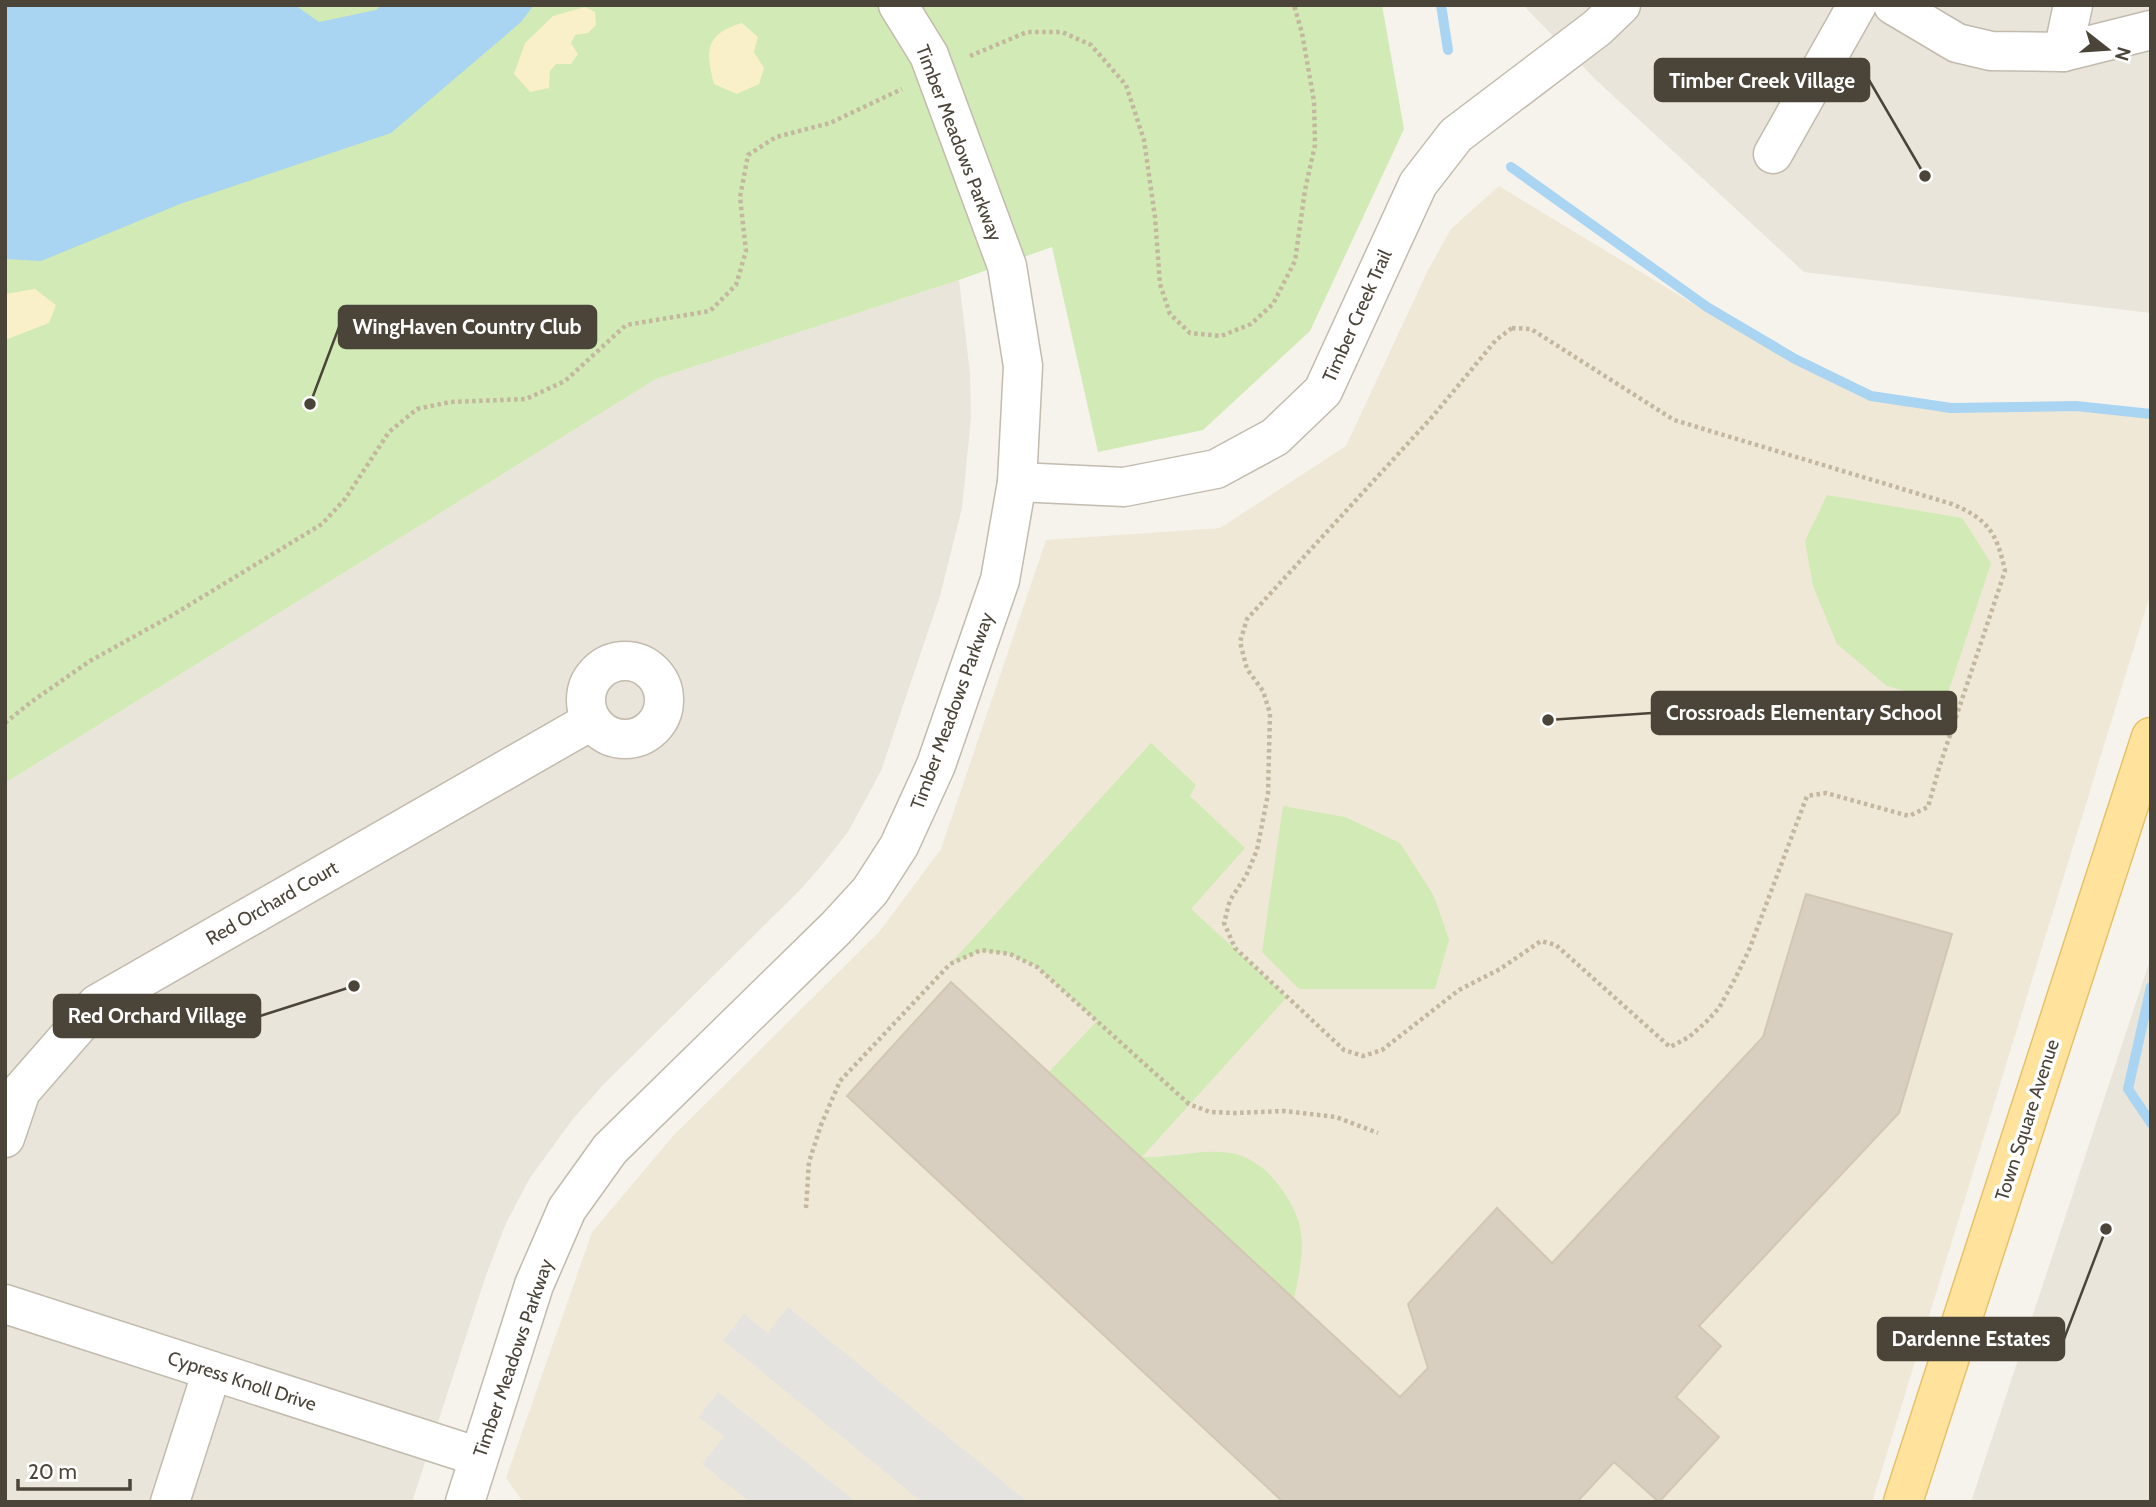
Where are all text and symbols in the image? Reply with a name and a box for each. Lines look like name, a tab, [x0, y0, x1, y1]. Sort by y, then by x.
north arrow	[2072, 14, 2142, 84]
street label: Timber Meadows Parkway	[911, 42, 1007, 245]
text: N	[2110, 44, 2136, 64]
callout: Timber Creek Village	[1655, 59, 1869, 101]
text: Timber Creek Village	[1669, 68, 1855, 93]
street label: Timber Creek Trail	[1317, 246, 1397, 386]
callout: WingHaven Country Club	[339, 306, 596, 348]
text: WingHaven Country Club	[352, 314, 582, 339]
street label: Timber Meadows Parkway	[906, 609, 999, 813]
callout: Crossroads Elementary School	[1652, 692, 1956, 734]
text: Crossroads Elementary School	[1666, 700, 1943, 725]
street label: Red Orchard Court	[202, 856, 343, 950]
callout: Red Orchard Village	[54, 995, 260, 1037]
text: Red Orchard Village	[68, 1003, 246, 1028]
street label: Town Square Avenue	[1990, 1036, 2064, 1204]
street label: Timber Meadows Parkway	[468, 1255, 558, 1460]
callout: Dardenne Estates	[1878, 1318, 2064, 1360]
text: Dardenne Estates	[1892, 1326, 2051, 1351]
street label: Cypress Knoll Drive	[165, 1346, 319, 1416]
scale bar	[18, 1448, 130, 1492]
text: 20 m	[28, 1459, 77, 1484]

